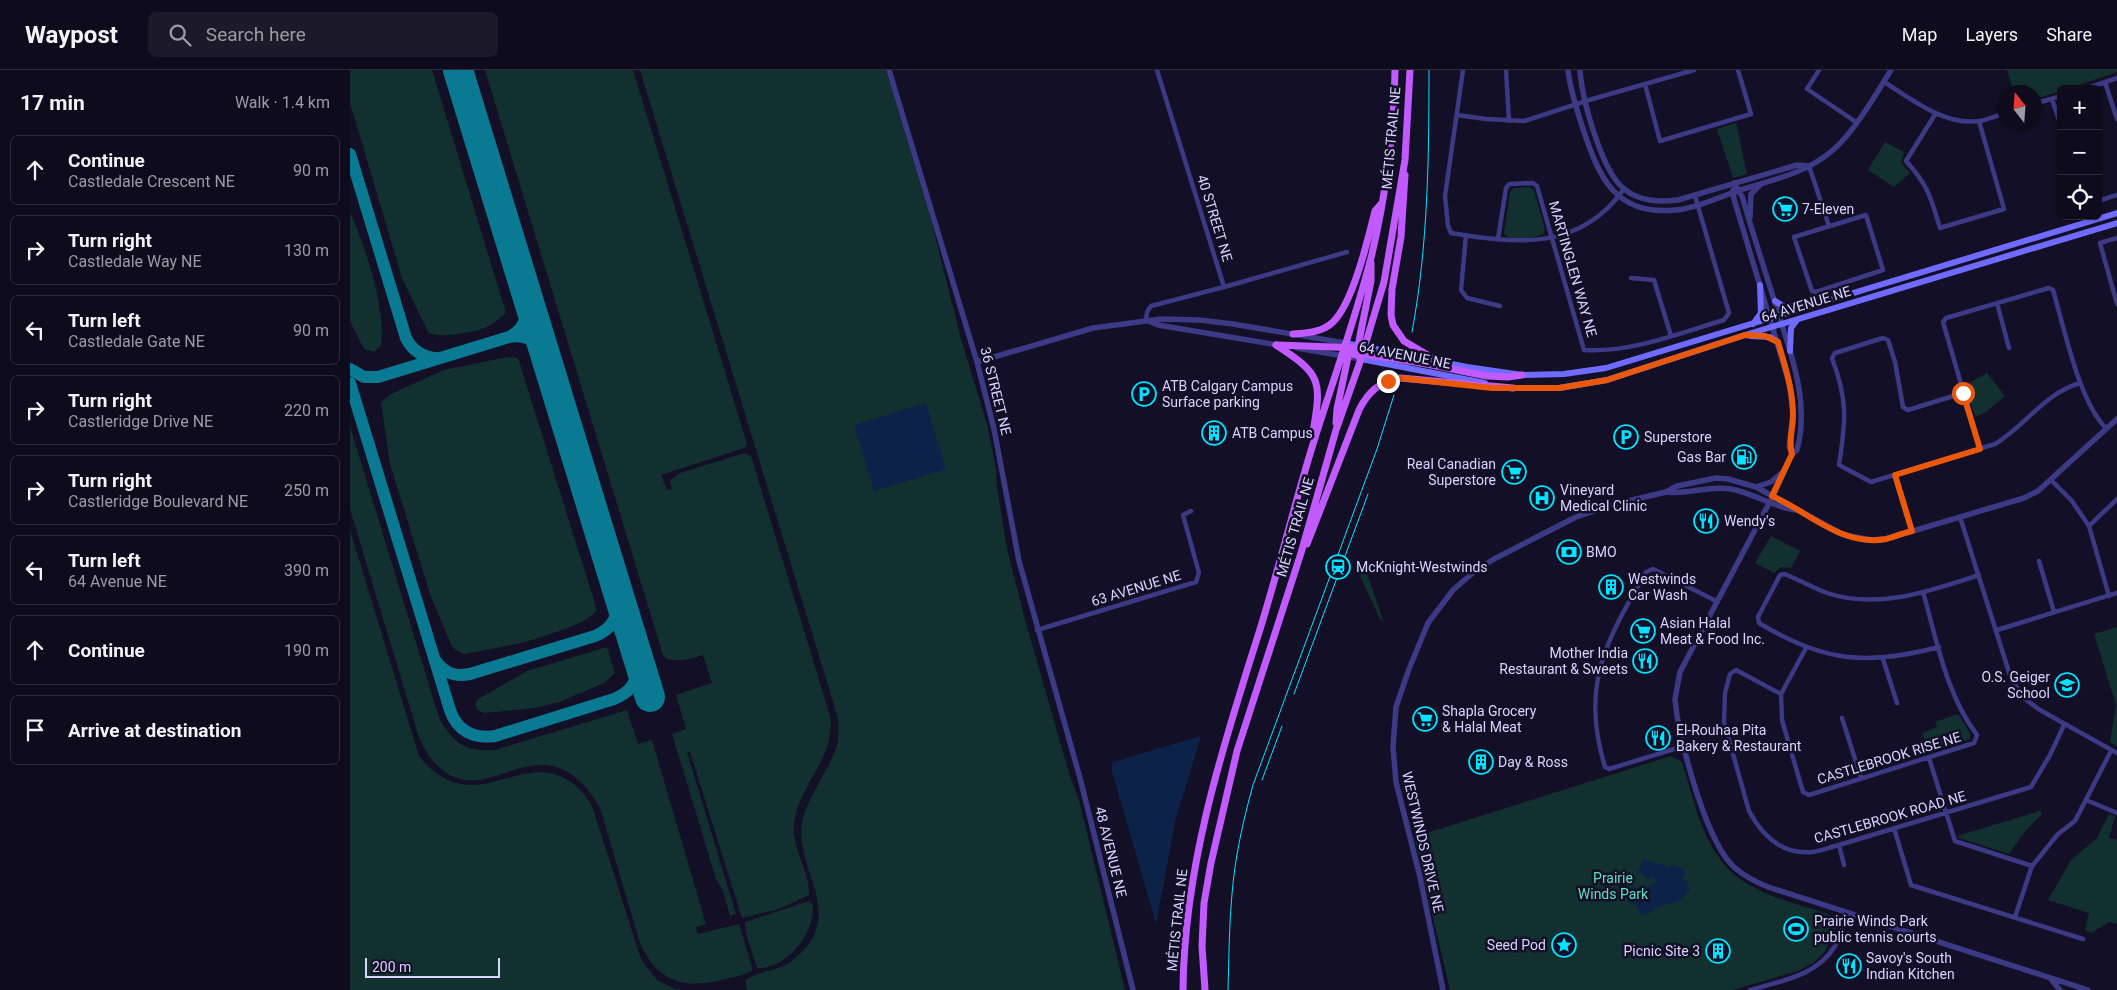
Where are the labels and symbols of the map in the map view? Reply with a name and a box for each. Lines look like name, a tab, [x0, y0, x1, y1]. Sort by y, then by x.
north arrow	[1997, 85, 2042, 130]
street label: MÉTIS TRAIL NE	[1378, 86, 1403, 190]
street label: 40 STREET NE	[1194, 173, 1236, 263]
supermarket icon: 7-Eleven	[1772, 196, 1798, 222]
street label: MARTINGLEN WAY NE	[1546, 199, 1600, 339]
place label: 7-Eleven	[1802, 201, 1854, 217]
street label: 64 AVENUE NE	[1759, 283, 1853, 325]
street label: 64 AVENUE NE	[1358, 338, 1452, 372]
street label: 36 STREET NE	[977, 345, 1015, 437]
route end	[1377, 370, 1400, 393]
place label: ATB Calgary Campus Surface parking	[1162, 378, 1293, 410]
parking icon: ATB Calgary Campus Surface parking	[1131, 381, 1157, 407]
route start	[1952, 382, 1975, 405]
building icon: ATB Campus	[1201, 420, 1227, 446]
parking icon: Superstore	[1613, 424, 1639, 450]
place label: ATB Campus	[1232, 425, 1313, 441]
place label: Superstore	[1644, 429, 1712, 445]
fuel station icon: Gas Bar	[1731, 444, 1757, 470]
place label: Gas Bar	[1677, 449, 1726, 465]
place label: Real Canadian Superstore	[1407, 456, 1496, 488]
supermarket icon: Real Canadian Superstore	[1501, 459, 1527, 485]
street label: MÉTIS TRAIL NE	[1272, 475, 1317, 579]
place label: Vineyard Medical Clinic	[1560, 482, 1647, 514]
hospital icon: Vineyard Medical Clinic	[1529, 485, 1555, 511]
restaurant icon: Wendy's	[1693, 508, 1719, 534]
place label: Wendy's	[1724, 513, 1775, 529]
bank icon: BMO	[1556, 539, 1582, 565]
place label: BMO	[1586, 544, 1617, 560]
station icon: McKnight-Westwinds	[1325, 554, 1351, 580]
place label: McKnight-Westwinds	[1356, 559, 1488, 575]
street label: 63 AVENUE NE	[1089, 567, 1183, 609]
place label: Westwinds Car Wash	[1628, 571, 1696, 603]
building icon: Westwinds Car Wash	[1598, 574, 1624, 600]
place label: Asian Halal Meat & Food Inc.	[1660, 615, 1765, 647]
supermarket icon: Asian Halal Meat & Food Inc.	[1630, 618, 1656, 644]
place label: Mother India Restaurant & Sweets	[1499, 645, 1628, 677]
restaurant icon: Mother India Restaurant & Sweets	[1632, 648, 1658, 674]
place label: O.S. Geiger School	[1982, 669, 2050, 701]
school or university icon: O.S. Geiger School	[2054, 672, 2080, 698]
place label: Shapla Grocery & Halal Meat	[1442, 703, 1537, 735]
supermarket icon: Shapla Grocery & Halal Meat	[1412, 706, 1438, 732]
place label: El-Rouhaa Pita Bakery & Restaurant	[1676, 722, 1802, 754]
restaurant icon: El-Rouhaa Pita Bakery & Restaurant	[1645, 725, 1671, 751]
street label: CASTLEBROOK RISE NE	[1815, 728, 1963, 787]
building icon: Day & Ross	[1468, 749, 1494, 775]
place label: Day & Ross	[1498, 754, 1568, 770]
street label: WESTWINDS DRIVE NE	[1399, 770, 1447, 914]
street label: CASTLEBROOK ROAD NE	[1812, 788, 1968, 846]
street label: 48 AVENUE NE	[1092, 805, 1130, 899]
street label: MÉTIS TRAIL NE	[1163, 868, 1190, 972]
park label: Prairie Winds Park	[1578, 870, 1649, 902]
place label: Prairie Winds Park public tennis courts	[1814, 913, 1937, 945]
sports icon: Prairie Winds Park public tennis courts	[1783, 916, 1809, 942]
place icon: Seed Pod	[1551, 932, 1577, 958]
place label: Seed Pod	[1487, 937, 1546, 953]
building icon: Picnic Site 3	[1705, 938, 1731, 964]
place label: Picnic Site 3	[1623, 943, 1700, 959]
place label: Savoy's South Indian Kitchen	[1866, 950, 1955, 982]
restaurant icon: Savoy's South Indian Kitchen	[1836, 953, 1862, 979]
scale bar	[365, 955, 500, 978]

